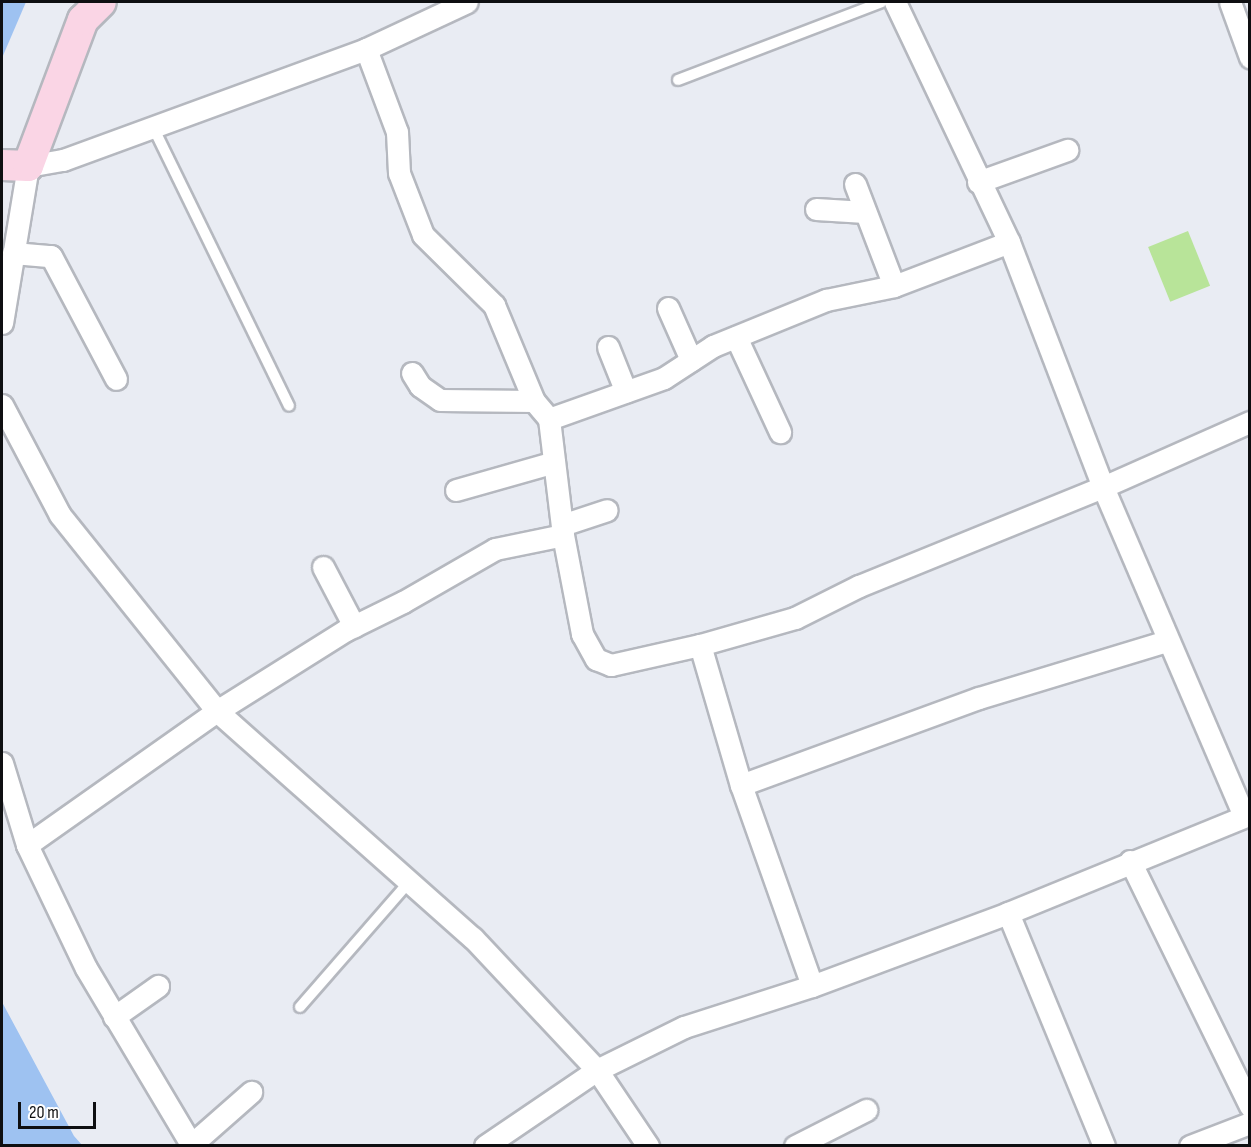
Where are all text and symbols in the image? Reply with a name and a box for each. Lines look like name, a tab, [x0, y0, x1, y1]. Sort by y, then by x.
scale bar	[21, 1090, 99, 1128]
text: 20 m	[29, 1102, 59, 1123]

